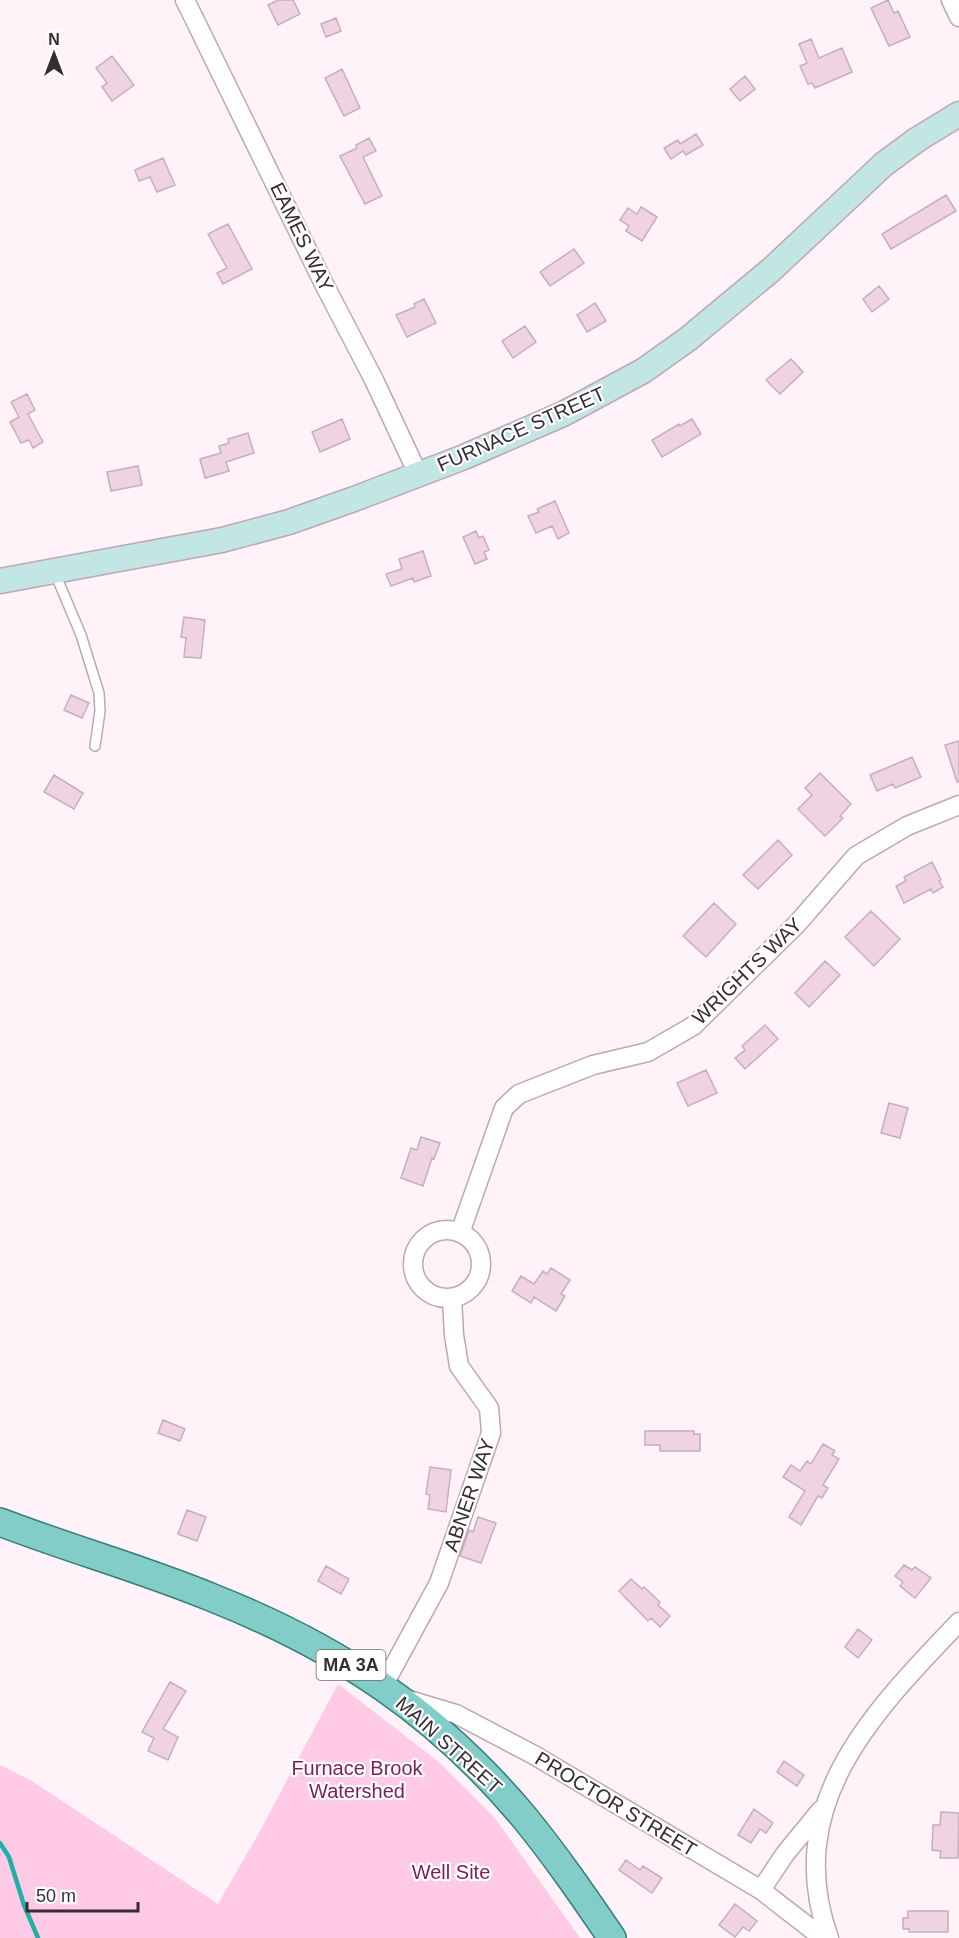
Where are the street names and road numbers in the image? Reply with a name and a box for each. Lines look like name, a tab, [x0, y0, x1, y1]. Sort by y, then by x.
street label: EAMES WAY	[266, 179, 338, 295]
street label: FURNACE STREET	[434, 382, 608, 476]
street label: WRIGHTS WAY	[688, 913, 806, 1029]
street label: ABNER WAY	[439, 1436, 499, 1554]
road number: MA 3A	[316, 1650, 386, 1680]
street label: MAIN STREET	[392, 1692, 506, 1798]
street label: PROCTOR STREET	[531, 1747, 701, 1861]

